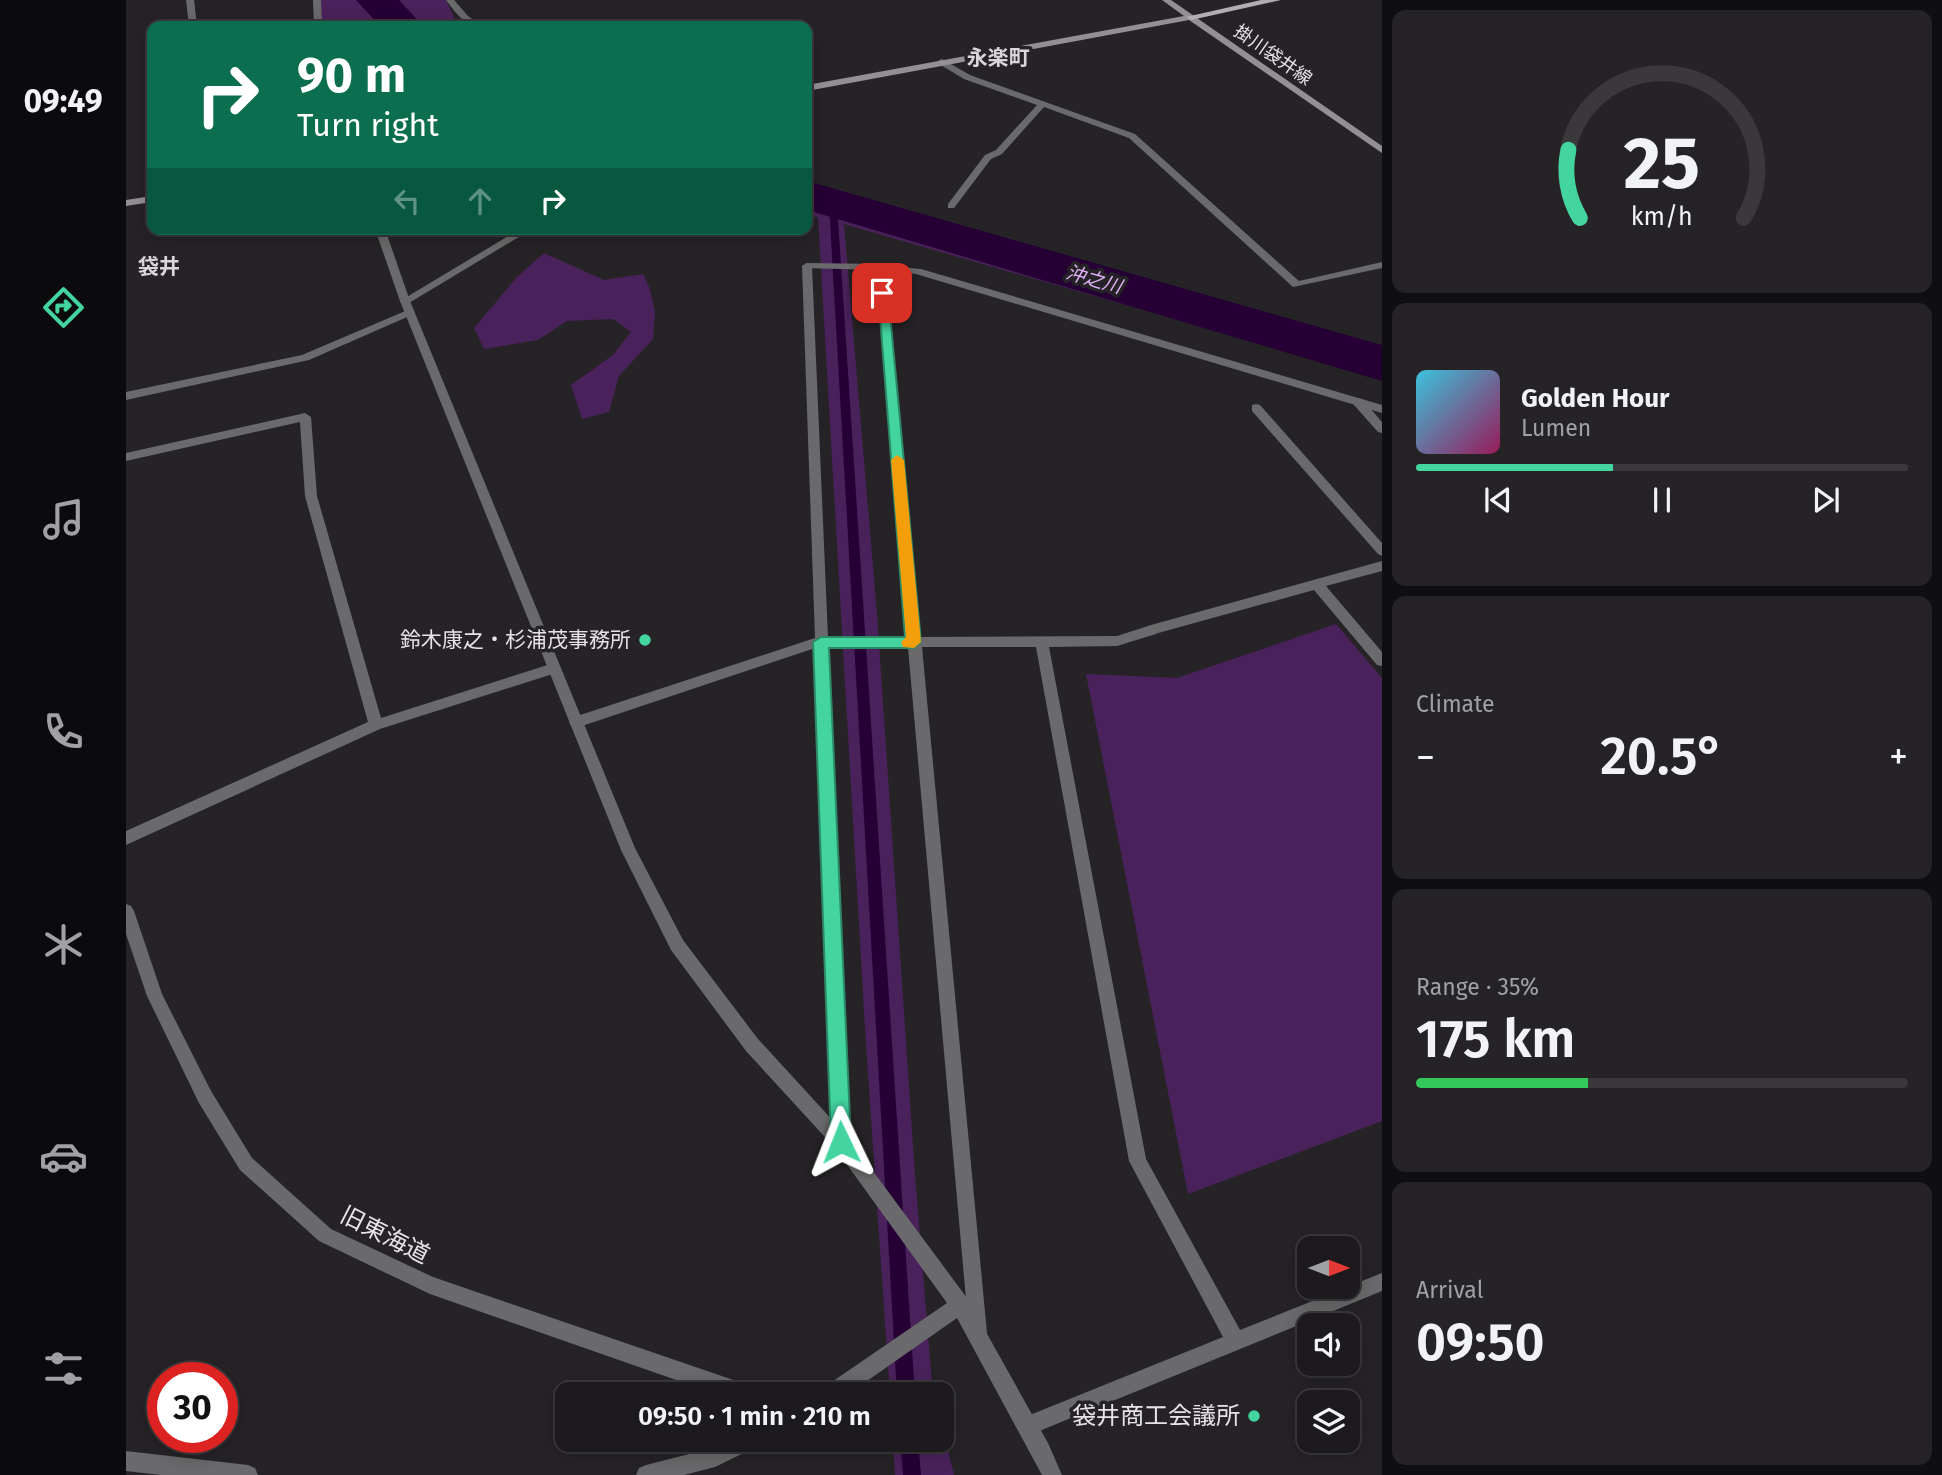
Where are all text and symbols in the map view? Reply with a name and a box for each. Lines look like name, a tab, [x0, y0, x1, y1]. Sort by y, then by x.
street label: 掛川袋井線	[1230, 20, 1316, 90]
district label: 永楽町	[967, 45, 1030, 71]
text: 90 m	[297, 46, 406, 105]
icon: right	[182, 49, 273, 140]
text: 09:49	[23, 82, 103, 120]
text: Turn right	[297, 106, 439, 144]
text: 25	[1624, 120, 1700, 207]
icon: left	[388, 182, 426, 220]
icon: ahead	[461, 182, 499, 220]
icon: right	[534, 182, 572, 220]
text: km/h	[1631, 201, 1693, 231]
district label: 袋井	[138, 254, 180, 280]
water label: 沖之川	[1063, 261, 1126, 299]
pin	[852, 263, 912, 323]
icon: arrive	[863, 274, 901, 312]
icon: directions	[39, 283, 88, 332]
text: Golden Hour	[1521, 383, 1669, 414]
text: Lumen	[1521, 414, 1591, 442]
icon: previous	[1479, 481, 1517, 519]
icon: pause	[1643, 481, 1681, 519]
icon: next	[1807, 481, 1845, 519]
icon: music	[39, 495, 88, 544]
place label: 鈴木康之・杉浦茂事務所	[400, 627, 631, 653]
marker: 鈴木康之・杉浦茂事務所	[637, 632, 653, 648]
text: Climate	[1416, 690, 1495, 718]
icon: phone	[39, 707, 88, 756]
text: 20.5°	[1600, 725, 1724, 788]
text: −	[1416, 734, 1435, 780]
text: +	[1889, 734, 1908, 780]
icon: climate	[39, 920, 88, 969]
text: Range · 35%	[1416, 973, 1539, 1001]
text: 175 km	[1416, 1008, 1575, 1071]
position arrow	[804, 1105, 878, 1179]
icon: car	[39, 1132, 88, 1181]
street label: 旧東海道	[336, 1201, 434, 1269]
north arrow	[1297, 1236, 1360, 1298]
map controls	[1297, 1236, 1360, 1453]
text: Arrival	[1416, 1276, 1483, 1304]
text: 09:50	[1416, 1311, 1545, 1374]
button: sound	[1297, 1313, 1360, 1376]
icon: filters	[39, 1344, 88, 1393]
speed limit sign: 30	[147, 1362, 238, 1453]
button: layers	[1297, 1390, 1360, 1453]
text: 09:50 · 1 min · 210 m	[638, 1401, 871, 1432]
place label: 袋井商工会議所	[1072, 1402, 1240, 1430]
marker: 袋井商工会議所	[1246, 1408, 1262, 1424]

